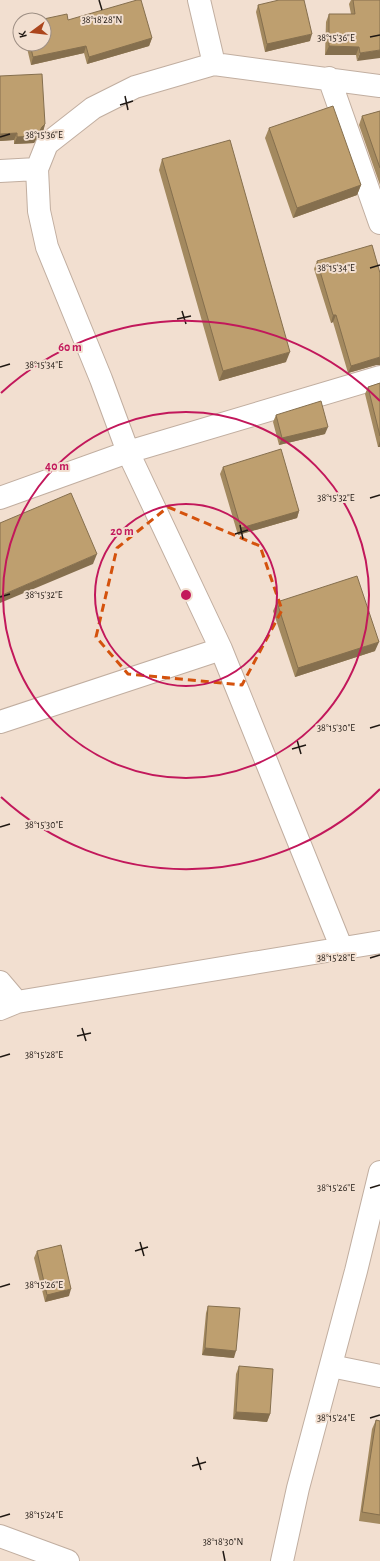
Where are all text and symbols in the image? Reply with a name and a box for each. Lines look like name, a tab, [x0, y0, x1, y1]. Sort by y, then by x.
north arrow	[12, 12, 52, 52]
text: 38°18'28"N	[82, 15, 122, 25]
text: K	[17, 29, 29, 39]
text: 38°15'36"E	[317, 33, 355, 43]
text: 38°15'36"E	[25, 130, 63, 140]
text: 38°15'34"E	[317, 263, 355, 273]
text: 60 m	[58, 341, 82, 353]
text: 38°15'34"E	[25, 360, 63, 370]
text: 40 m	[45, 460, 69, 472]
text: 38°15'32"E	[317, 493, 355, 503]
text: 20 m	[110, 525, 134, 537]
centre of rings	[179, 588, 193, 602]
text: 38°15'32"E	[25, 590, 63, 600]
text: 38°15'30"E	[317, 723, 355, 733]
text: 38°15'30"E	[25, 820, 63, 830]
text: 38°15'28"E	[317, 953, 355, 963]
text: 38°15'28"E	[25, 1050, 63, 1060]
text: 38°15'26"E	[317, 1183, 355, 1193]
text: 38°15'26"E	[25, 1280, 63, 1290]
text: 38°15'24"E	[317, 1413, 355, 1423]
text: 38°15'24"E	[25, 1510, 63, 1520]
text: 38°18'30"N	[203, 1537, 243, 1547]

